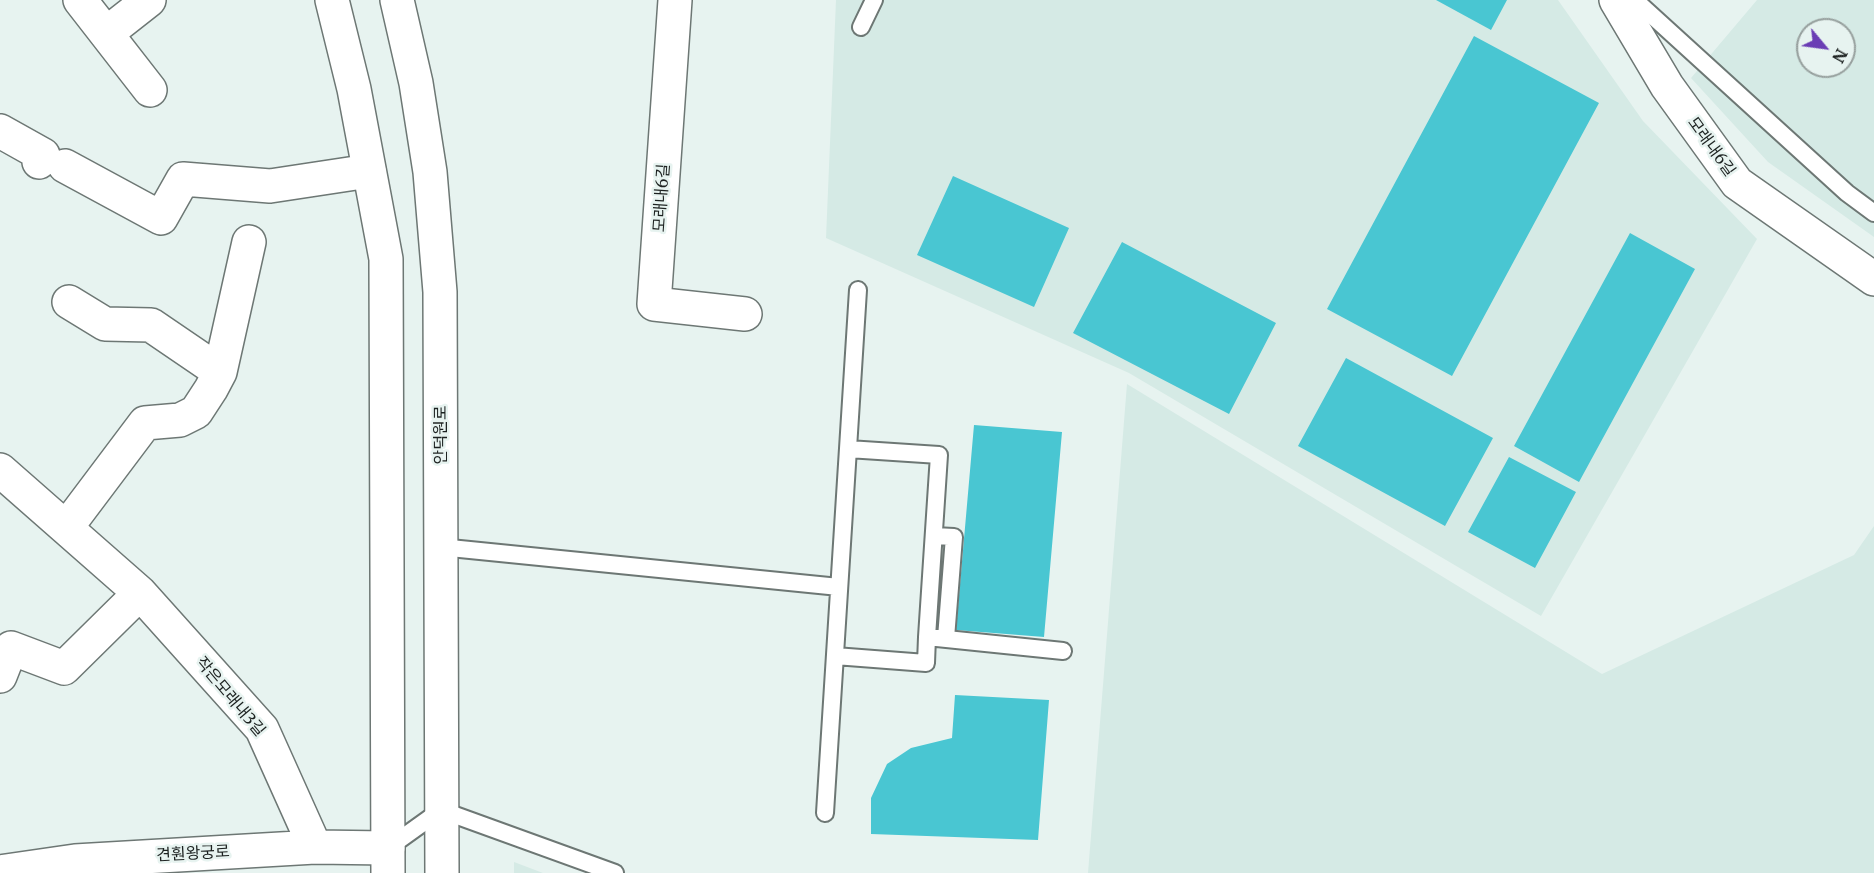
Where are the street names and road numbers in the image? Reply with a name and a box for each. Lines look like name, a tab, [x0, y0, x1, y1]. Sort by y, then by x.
street label: 모래내6길	[1683, 114, 1739, 180]
street label: 모래내6길	[650, 163, 674, 233]
street label: 안덕원로	[431, 406, 451, 464]
street label: 작은모래내3길	[191, 653, 269, 741]
street label: 견훤왕궁로	[156, 842, 230, 866]

